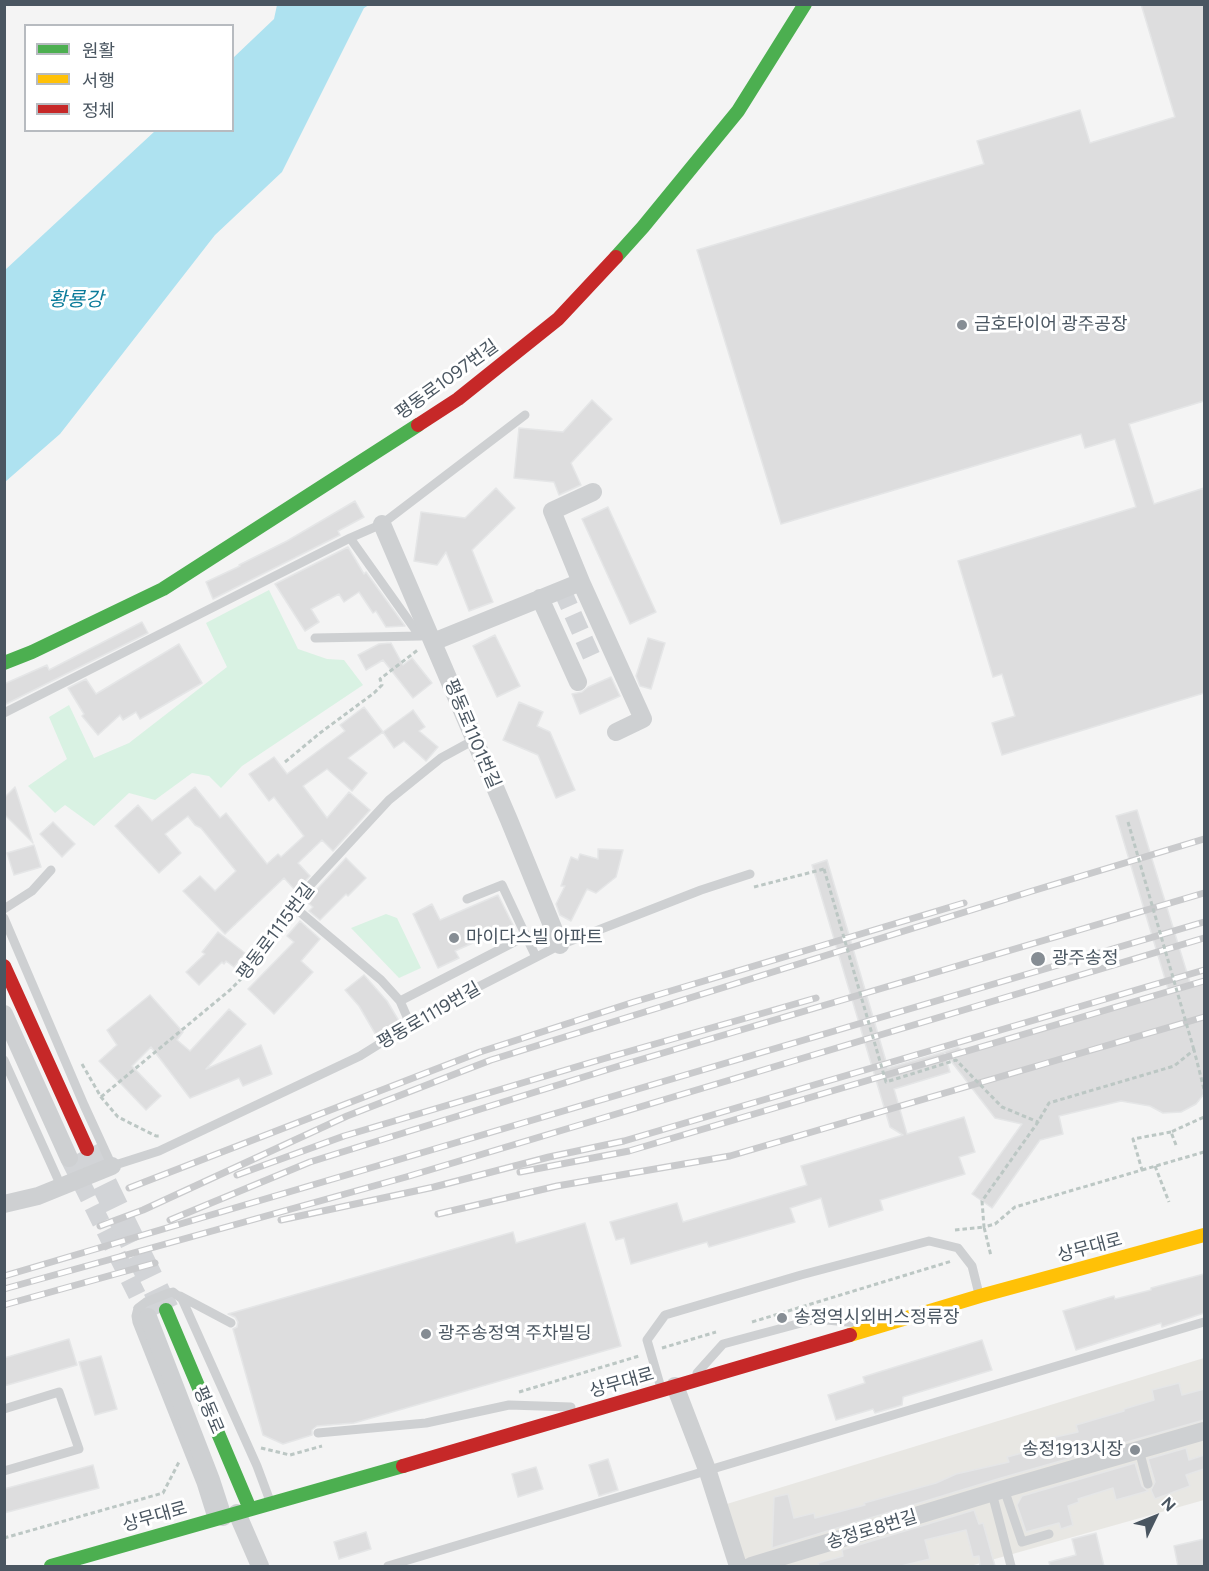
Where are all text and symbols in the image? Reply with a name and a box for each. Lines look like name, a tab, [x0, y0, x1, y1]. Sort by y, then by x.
legend	[24, 24, 234, 132]
text: 원활	[82, 40, 115, 62]
text: 서행	[82, 70, 115, 92]
text: 정체	[82, 100, 115, 122]
water label: 황룡강	[48, 288, 104, 312]
place label: 금호타이어 광주공장	[974, 314, 1127, 336]
marker: 금호타이어 광주공장	[955, 318, 969, 332]
street label: 평동로1097번길	[391, 336, 503, 424]
street label: 평동로1101번길	[439, 676, 505, 792]
street label: 평동로1115번길	[233, 879, 319, 985]
place label: 마이다스빌 아파트	[466, 927, 603, 949]
marker: 마이다스빌 아파트	[447, 931, 461, 945]
place label: 광주송정	[1052, 948, 1118, 970]
marker: 광주송정	[1029, 950, 1047, 968]
street label: 평동로1119번길	[374, 978, 484, 1054]
street label: 상무대로	[1055, 1229, 1125, 1267]
place label: 송정역시외버스정류장	[794, 1307, 960, 1329]
marker: 송정역시외버스정류장	[775, 1311, 789, 1325]
place label: 광주송정역 주차빌딩	[438, 1323, 591, 1345]
marker: 광주송정역 주차빌딩	[419, 1327, 433, 1341]
street label: 상무대로	[587, 1363, 657, 1403]
street label: 평동로	[188, 1383, 228, 1437]
place label: 송정1913시장	[1022, 1439, 1123, 1461]
marker: 송정1913시장	[1128, 1443, 1142, 1457]
north arrow	[1125, 1487, 1185, 1547]
text: N	[1157, 1493, 1180, 1515]
street label: 상무대로	[120, 1497, 190, 1537]
street label: 송정로8번길	[824, 1506, 920, 1554]

